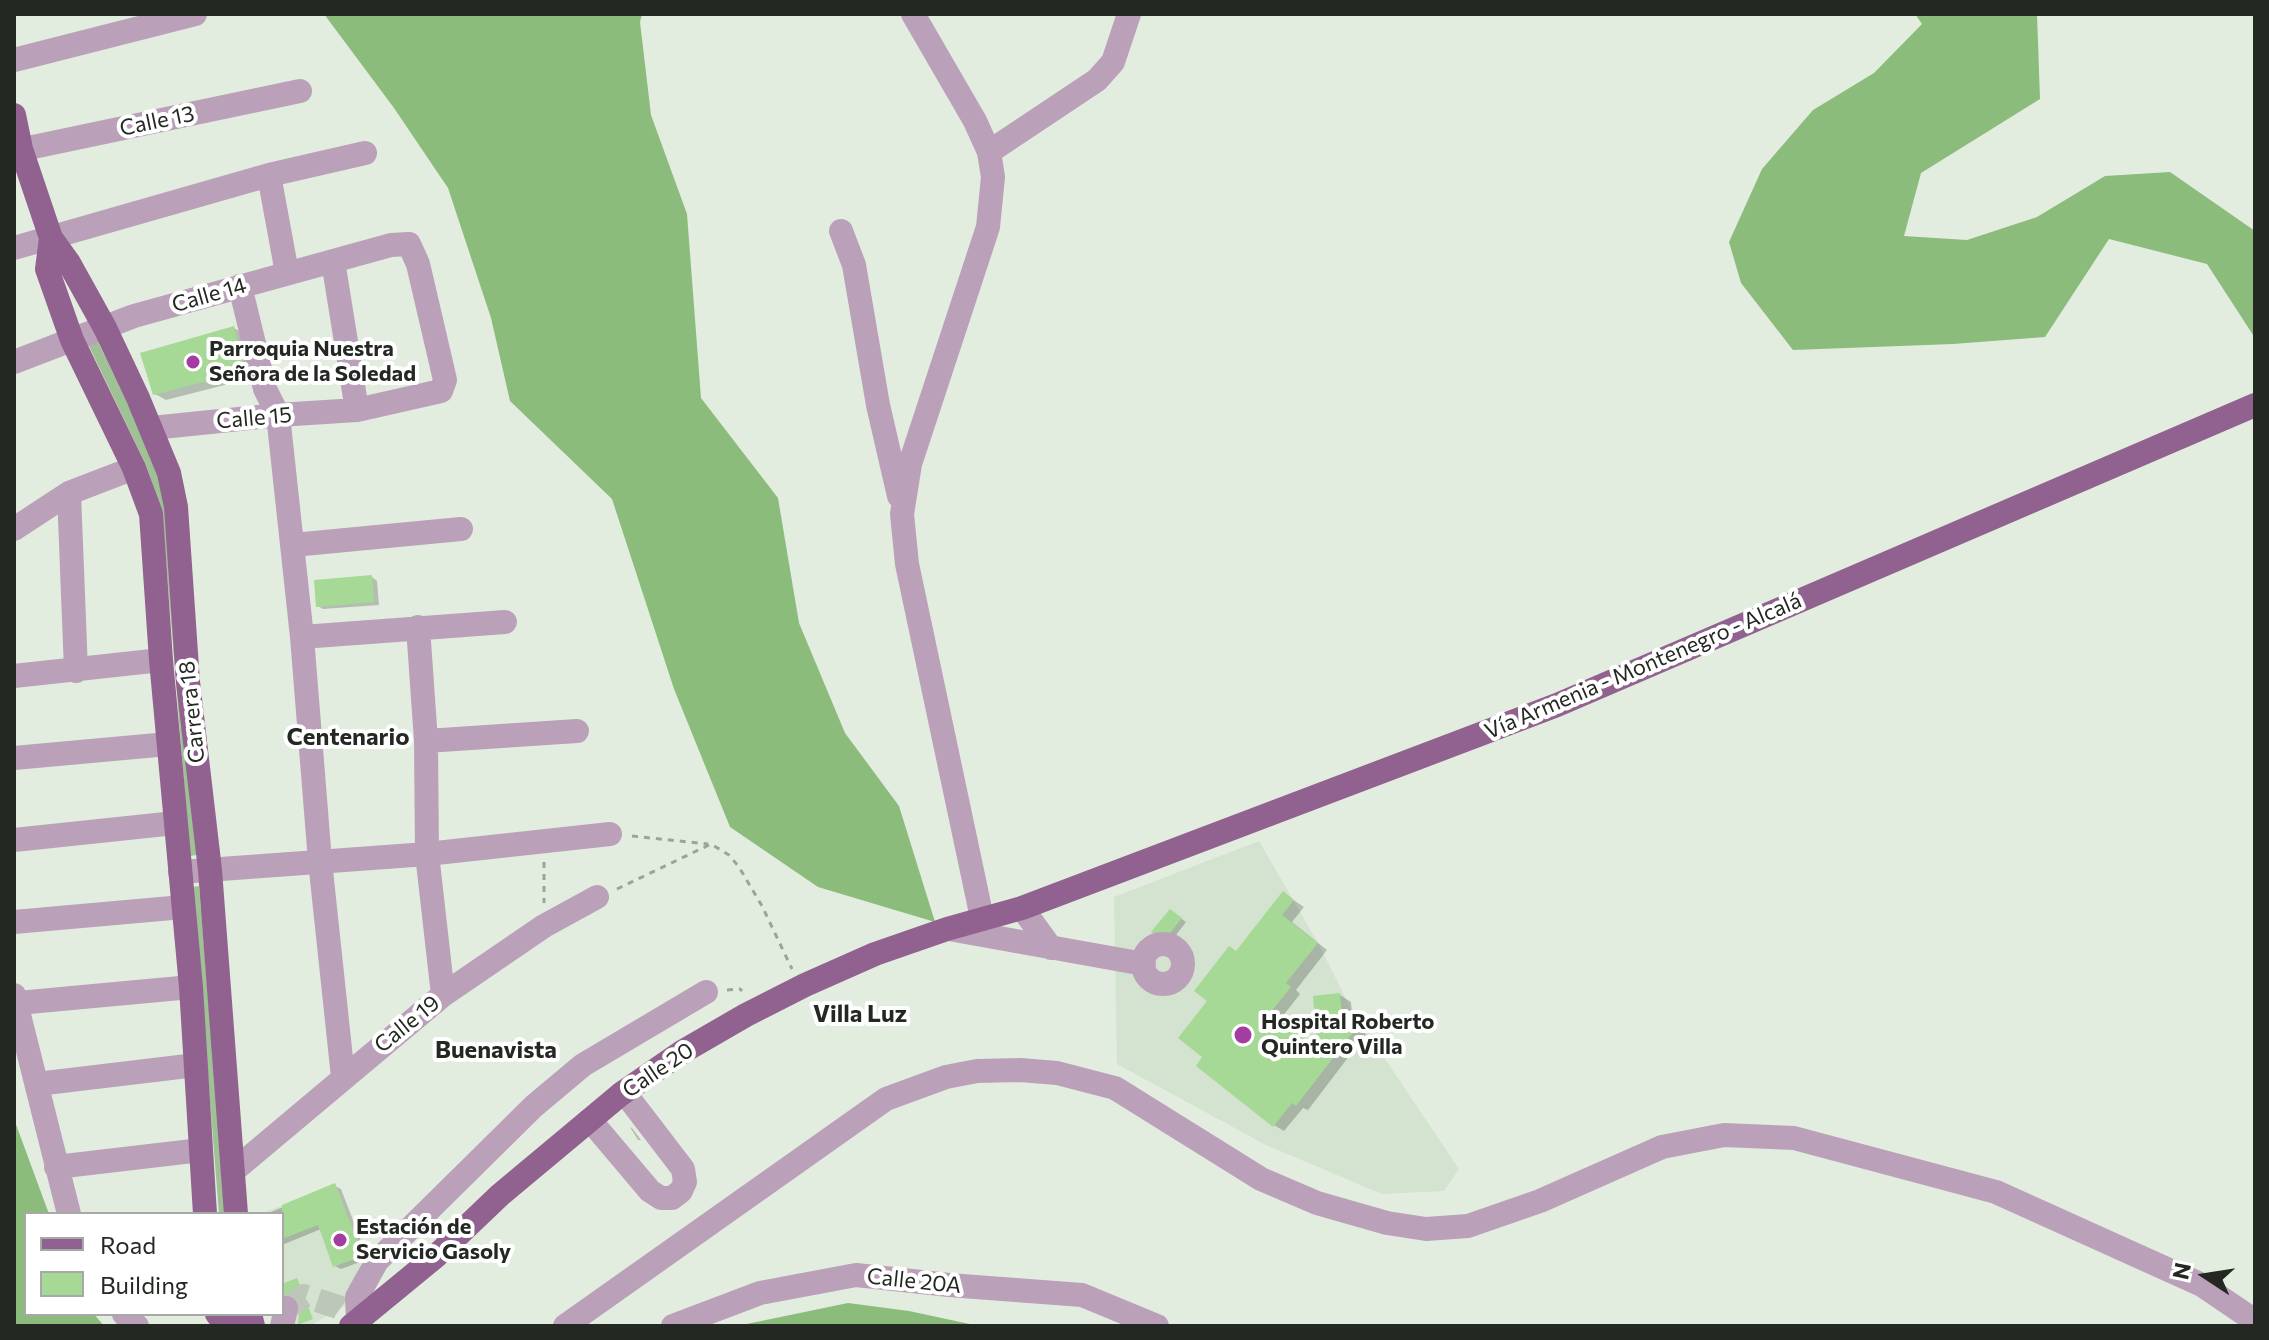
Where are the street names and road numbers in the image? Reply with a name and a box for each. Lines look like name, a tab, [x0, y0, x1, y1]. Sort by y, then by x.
street label: Calle 13	[117, 100, 197, 142]
street label: Calle 14	[169, 272, 249, 318]
street label: Calle 15	[215, 402, 293, 434]
street label: Vía Armenia - Montenegro - Alcalá	[1481, 587, 1805, 745]
street label: Carrera 18	[174, 660, 210, 764]
street label: Calle 19	[369, 990, 445, 1058]
street label: Calle 20	[617, 1037, 699, 1103]
street label: Calle 20A	[866, 1263, 962, 1299]

